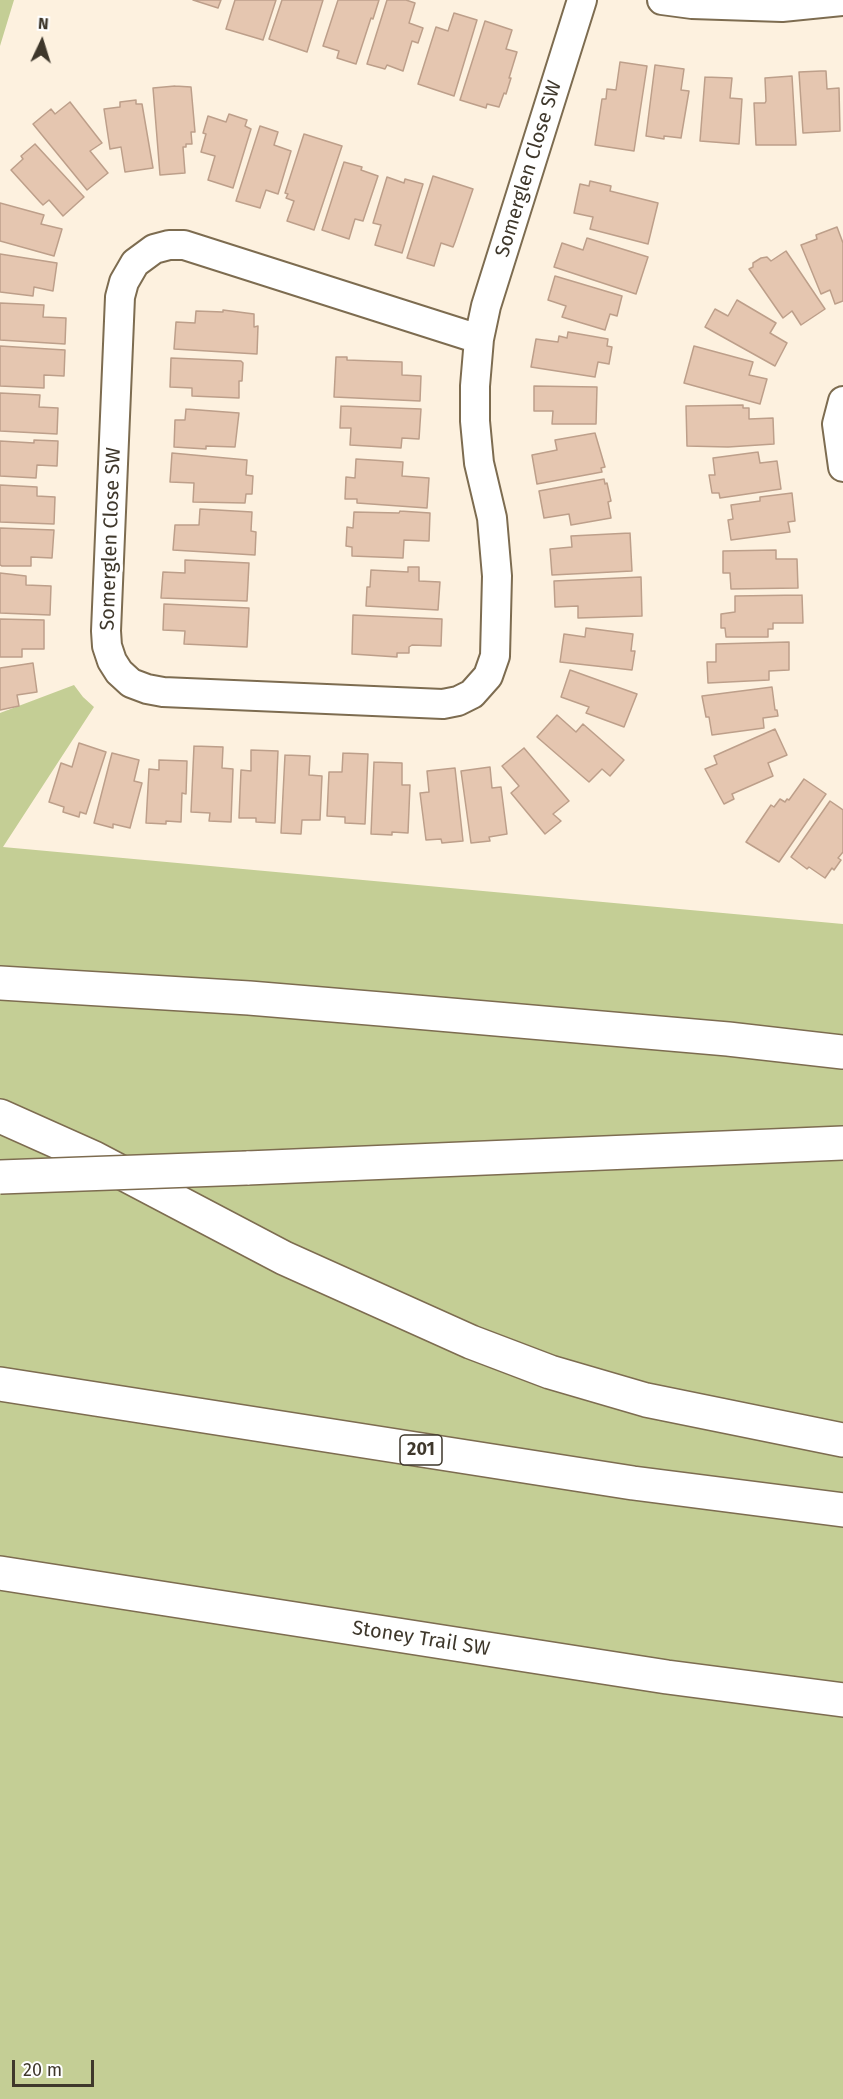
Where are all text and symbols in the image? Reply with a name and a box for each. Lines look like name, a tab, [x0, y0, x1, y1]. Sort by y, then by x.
north arrow	[12, 12, 72, 72]
text: N	[37, 14, 49, 33]
street label: Somerglen Close SW	[491, 78, 567, 260]
street label: Somerglen Close SW	[96, 447, 126, 631]
road number: 201	[400, 1435, 442, 1465]
street label: Stoney Trail SW	[351, 1616, 491, 1662]
scale bar	[15, 2048, 98, 2086]
text: 20 m	[23, 2059, 62, 2081]

